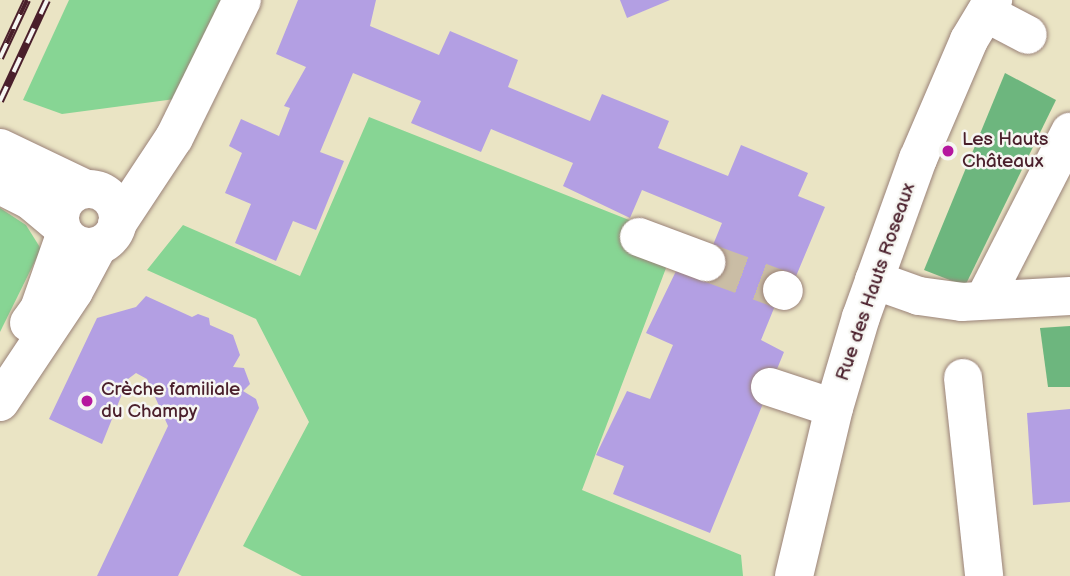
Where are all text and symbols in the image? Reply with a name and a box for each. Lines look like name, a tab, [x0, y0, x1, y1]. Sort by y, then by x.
place label: Les Hauts Châteaux	[962, 129, 1048, 173]
marker: Les Hauts Châteaux	[940, 143, 956, 159]
street label: Rue des Hauts Roseaux	[831, 180, 921, 384]
place label: Crèche familiale du Champy	[101, 379, 240, 423]
marker: Crèche familiale du Champy	[79, 393, 95, 409]

